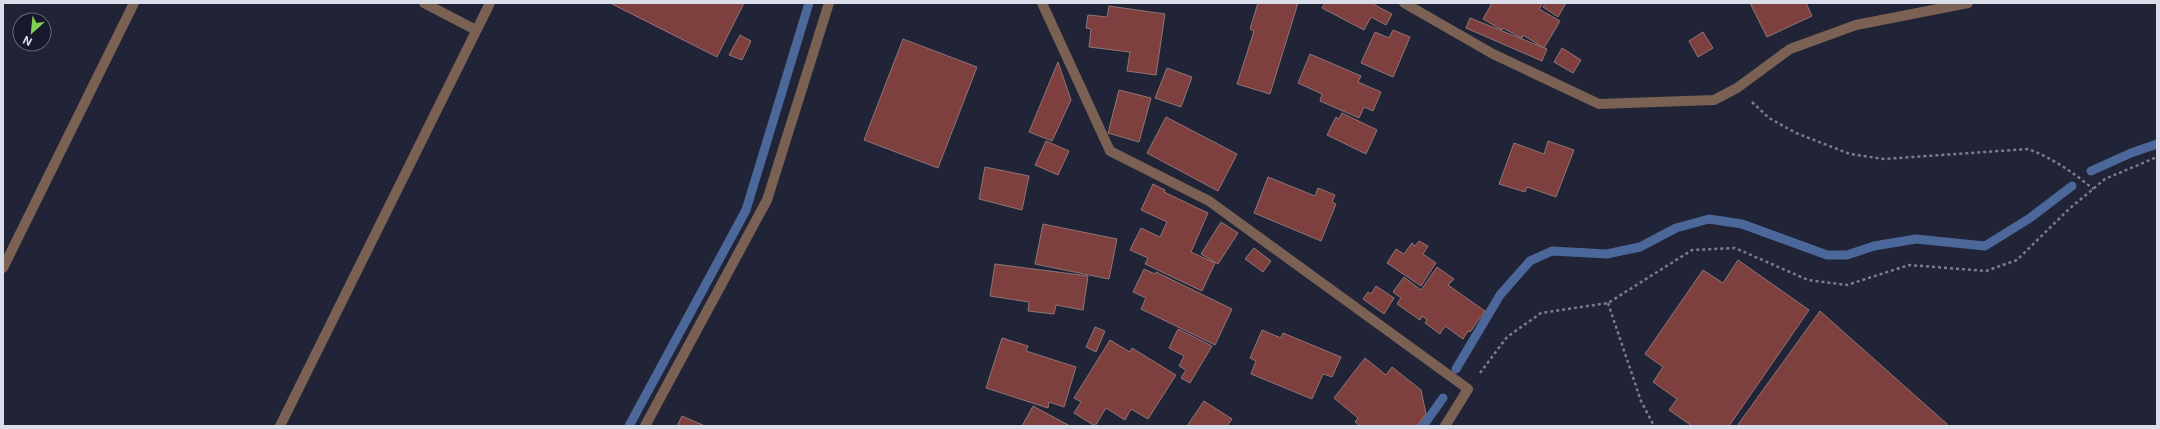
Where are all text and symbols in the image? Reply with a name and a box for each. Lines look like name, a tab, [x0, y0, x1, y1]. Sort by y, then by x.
north arrow	[12, 12, 52, 52]
text: N	[21, 33, 34, 49]

